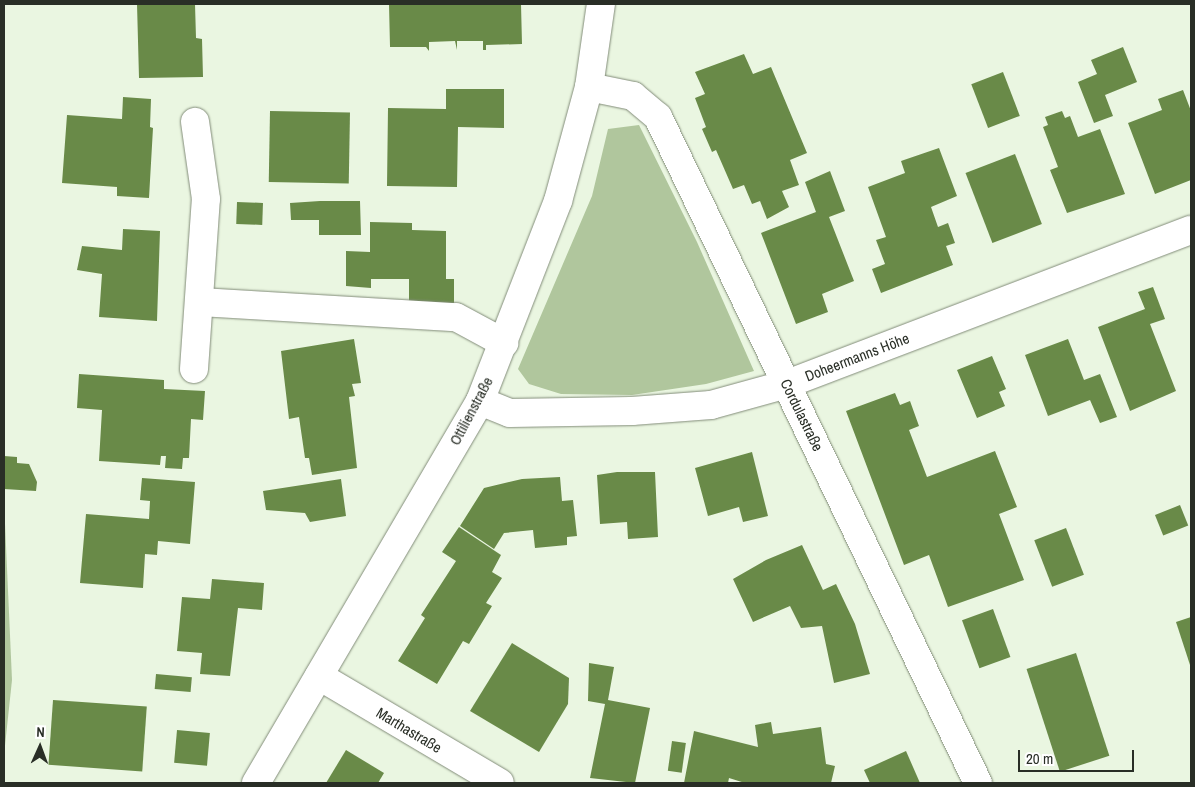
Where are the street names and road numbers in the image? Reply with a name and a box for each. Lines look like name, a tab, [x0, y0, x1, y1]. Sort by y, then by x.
street label: Doheermanns Höhe	[802, 329, 912, 385]
street label: Ottilienstraße	[446, 374, 496, 448]
street label: Cordulastraße	[777, 376, 827, 454]
street label: Marthastraße	[373, 703, 445, 757]

